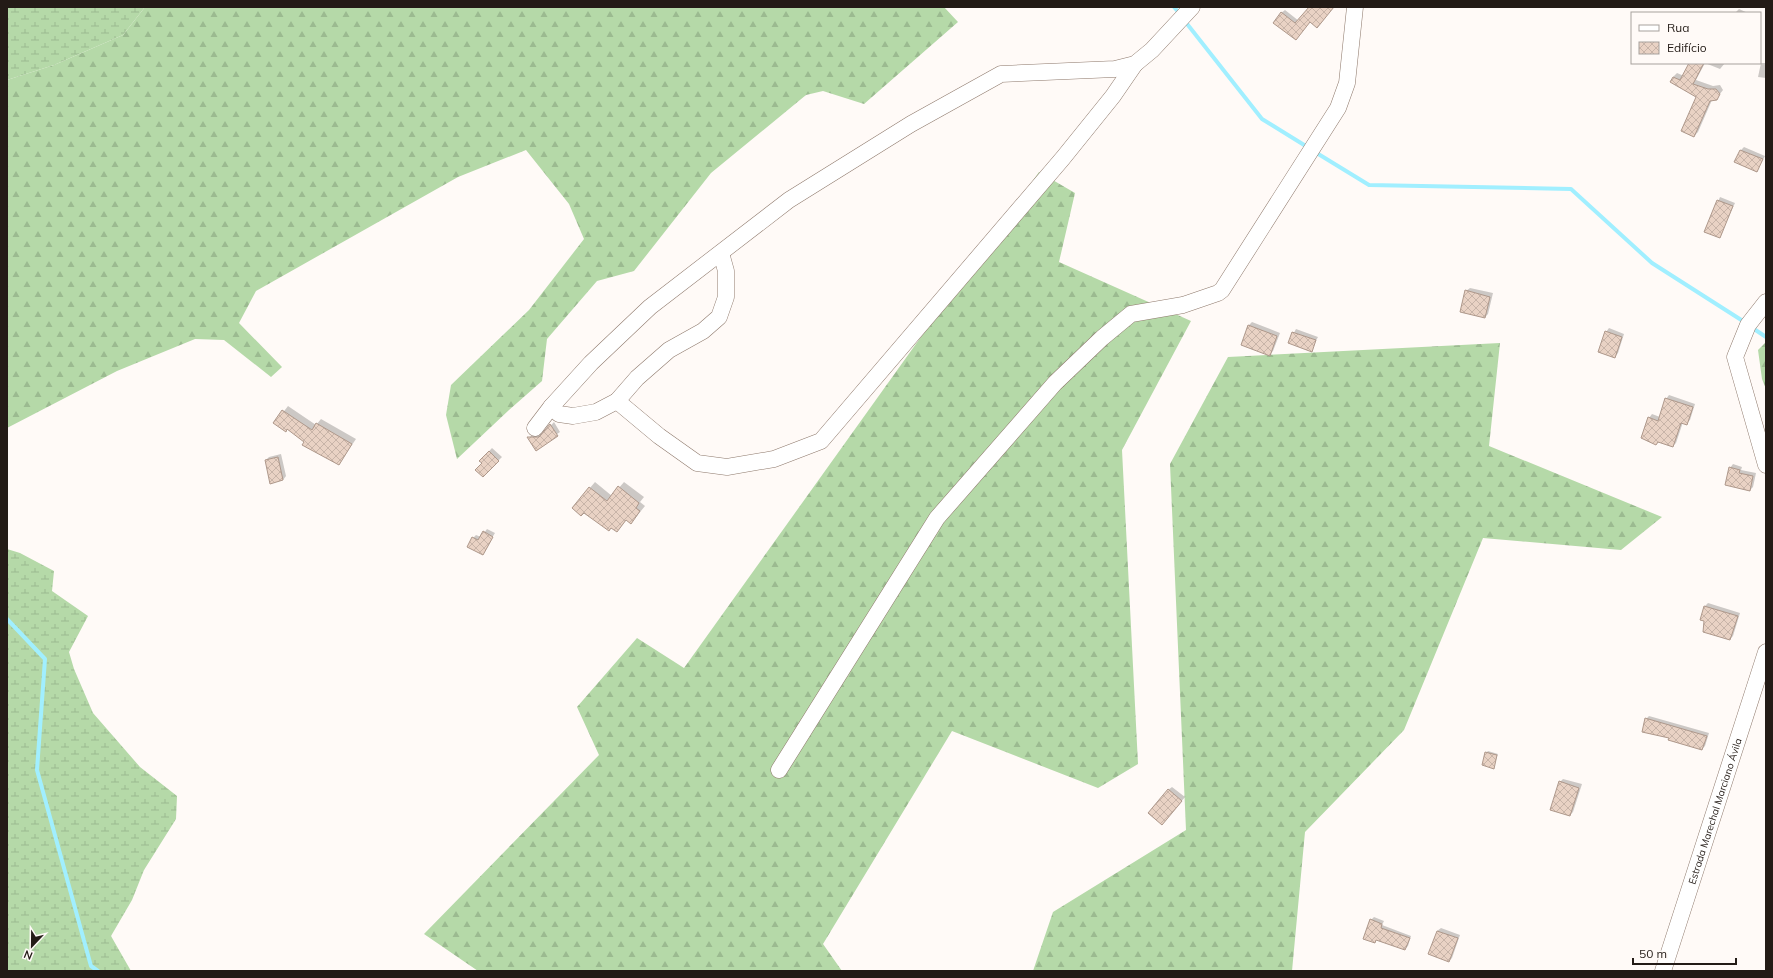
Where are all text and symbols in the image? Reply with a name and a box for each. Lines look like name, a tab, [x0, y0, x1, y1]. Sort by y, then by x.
legend	[1631, 12, 1761, 64]
text: Rua	[1667, 20, 1689, 35]
text: Edifício	[1667, 40, 1707, 55]
street label: Estrada Marechal Marciano Ávila	[1685, 737, 1745, 886]
north arrow	[12, 926, 52, 966]
scale bar	[1633, 940, 1736, 966]
text: 50 m	[1639, 946, 1667, 961]
text: N	[22, 947, 35, 963]

